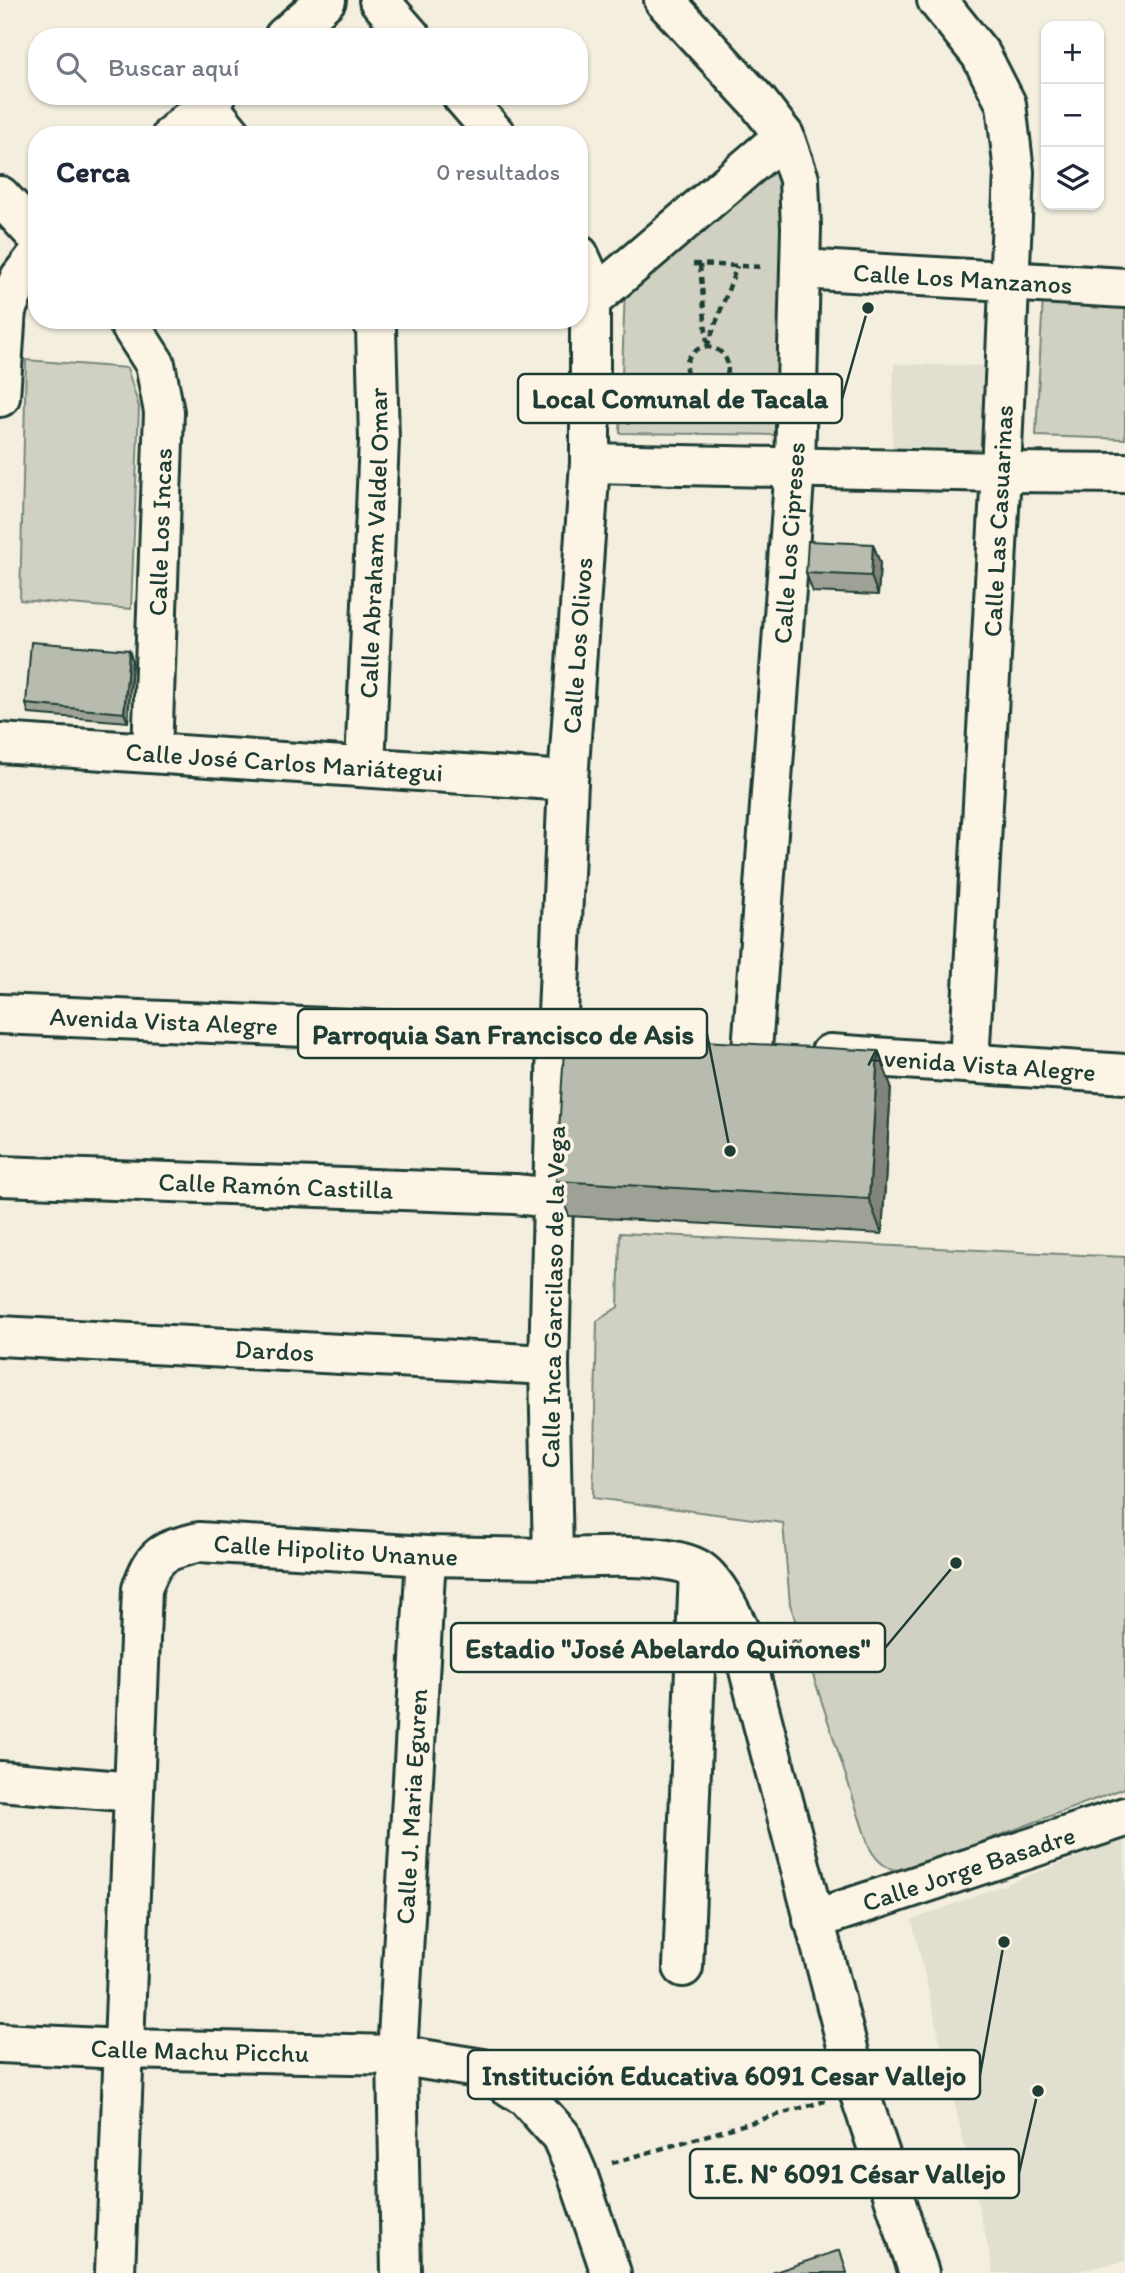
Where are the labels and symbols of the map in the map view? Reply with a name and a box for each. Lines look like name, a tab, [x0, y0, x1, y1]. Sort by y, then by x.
street label: Calle Los Manzanos	[852, 256, 1073, 301]
callout: Local Comunal de Tacala	[518, 374, 842, 423]
text: Local Comunal de Tacala	[532, 381, 829, 415]
street label: Calle Abraham Valdel Omar	[352, 387, 395, 699]
street label: Calle Las Casuarinas	[976, 404, 1020, 638]
street label: Calle Los Cipreses	[766, 441, 812, 645]
street label: Calle Los Incas	[141, 447, 179, 617]
street label: Calle Los Olivos	[555, 556, 599, 735]
street label: Calle José Carlos Mariátegui	[125, 735, 444, 789]
street label: Avenida Vista Alegre	[49, 1000, 279, 1042]
callout: Parroquia San Francisco de Asis	[298, 1009, 707, 1058]
text: Parroquia San Francisco de Asis	[312, 1017, 694, 1051]
street label: Avenida Vista Alegre	[866, 1041, 1097, 1088]
street label: Calle Inca Garcilaso de la Vega	[534, 1125, 572, 1469]
street label: Calle Ramón Castilla	[158, 1166, 394, 1206]
street label: Dardos	[234, 1332, 315, 1369]
street label: Calle Hipolito Unanue	[213, 1527, 458, 1573]
callout: Estadio "José Abelardo Quiñones"	[451, 1623, 885, 1672]
text: Estadio "José Abelardo Quiñones"	[465, 1631, 871, 1665]
street label: Calle J. Maria Eguren	[389, 1687, 434, 1925]
street label: Calle Jorge Basadre	[858, 1819, 1079, 1919]
street label: Calle Machu Picchu	[90, 2031, 309, 2069]
callout: Institución Educativa 6091 Cesar Vallejo	[468, 2050, 980, 2099]
text: Institución Educativa 6091 Cesar Vallejo	[482, 2058, 966, 2092]
callout: I.E. N° 6091 César Vallejo	[690, 2149, 1019, 2198]
text: I.E. N° 6091 César Vallejo	[704, 2156, 1006, 2190]

